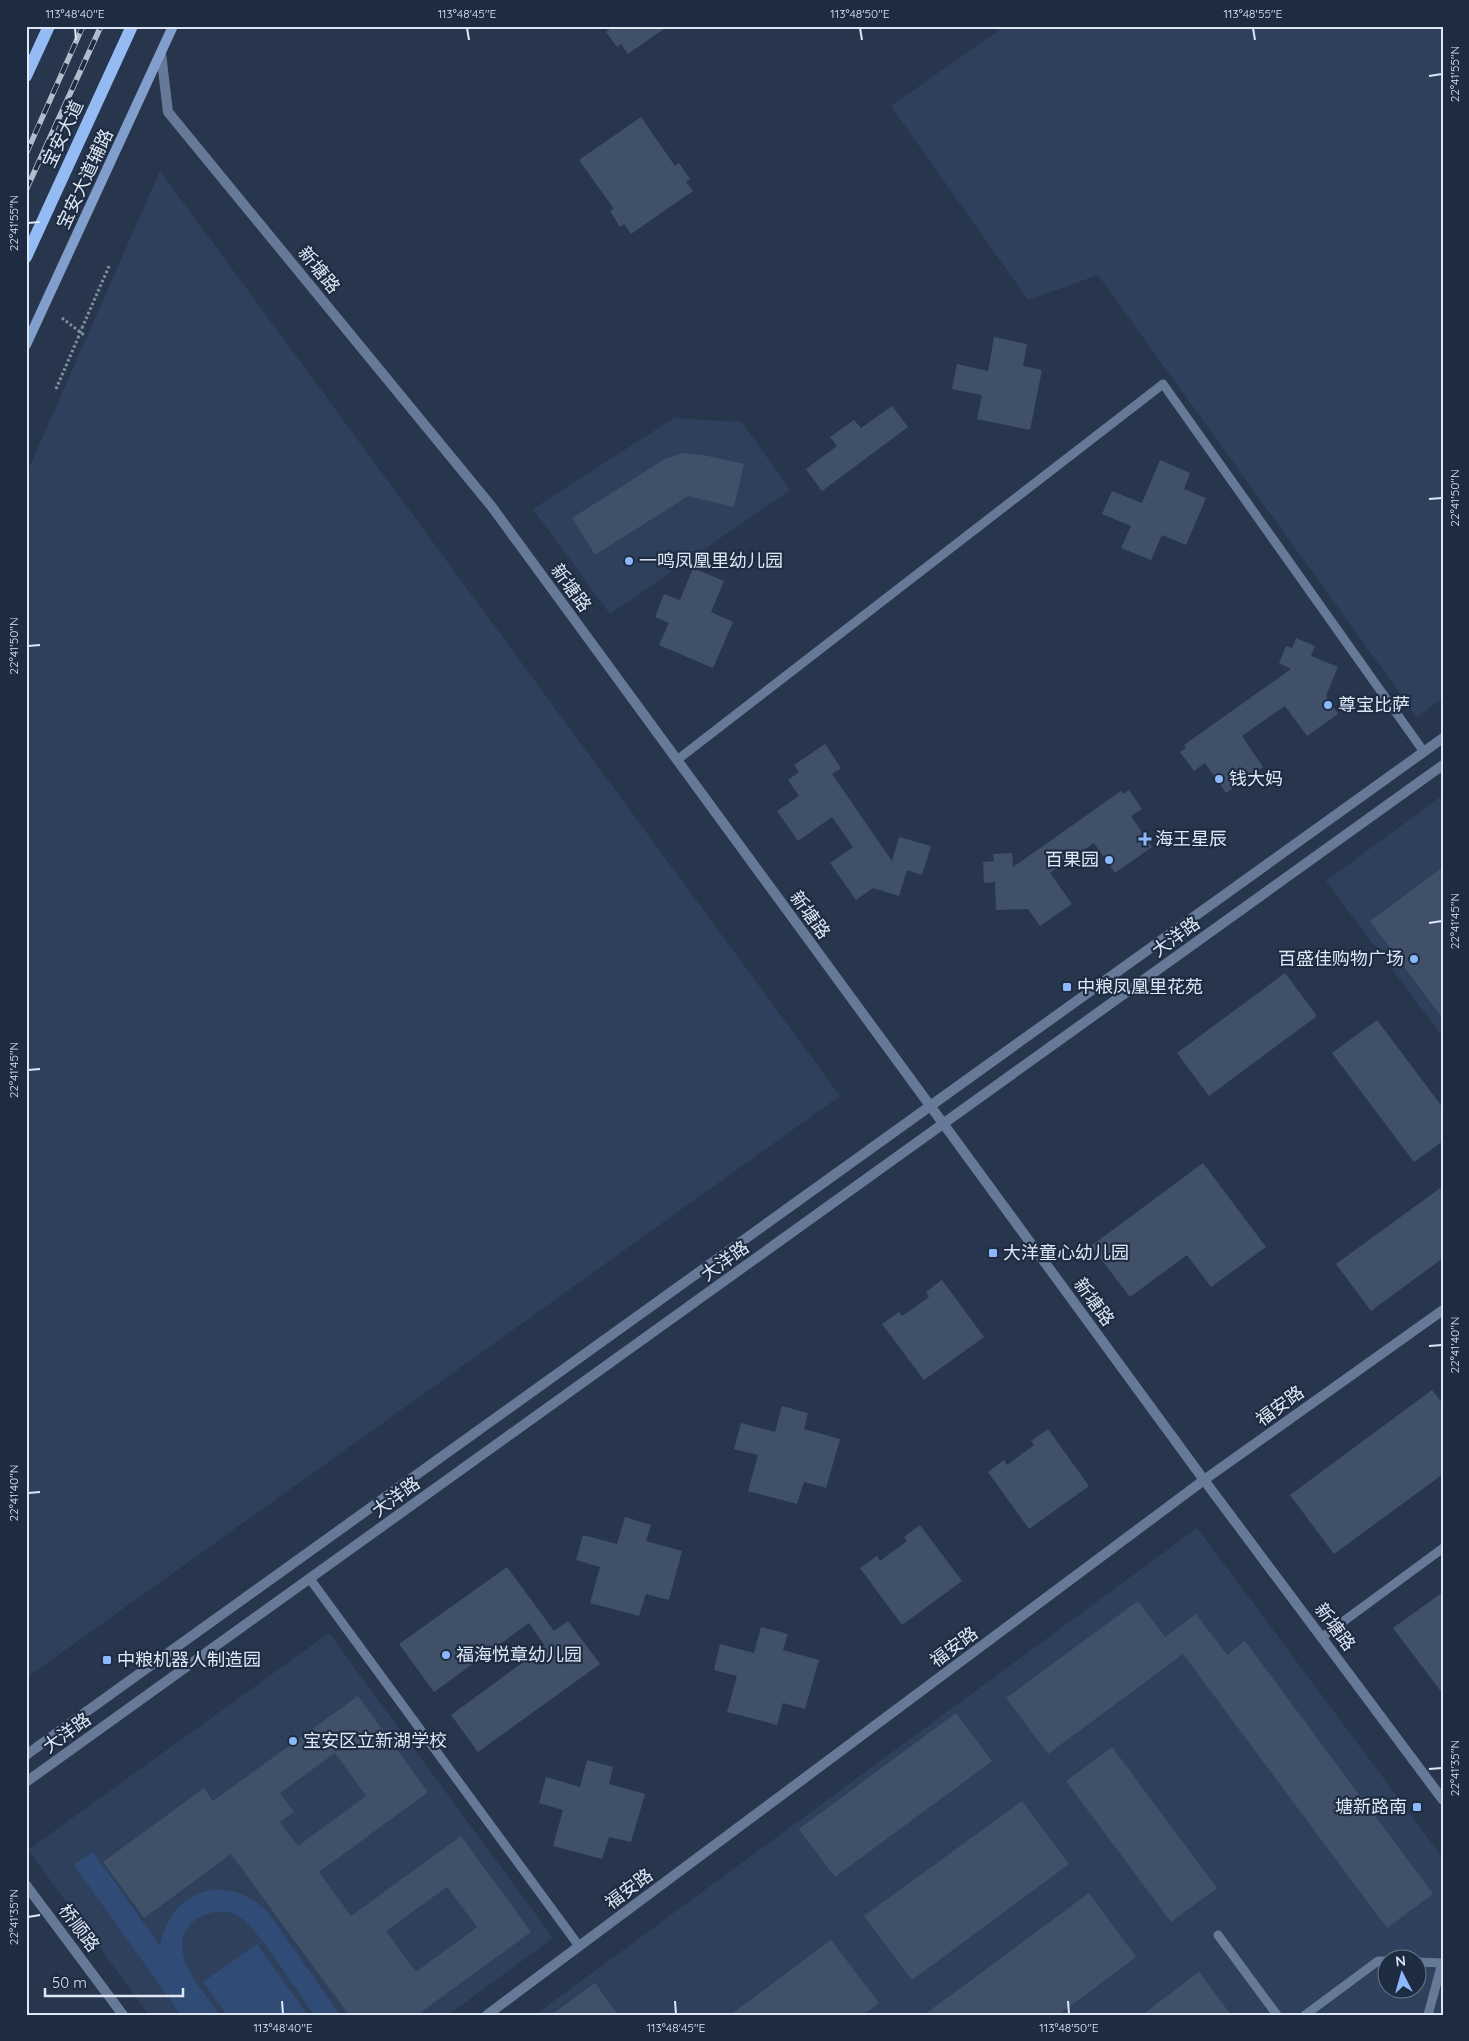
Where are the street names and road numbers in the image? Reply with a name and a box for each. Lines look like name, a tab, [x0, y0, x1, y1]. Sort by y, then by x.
street label: 宝安大道	[37, 96, 88, 171]
street label: 宝安大道辅路	[51, 125, 118, 233]
street label: 新塘路	[293, 241, 345, 298]
street label: 新塘路	[546, 559, 597, 616]
street label: 新塘路	[785, 886, 836, 943]
street label: 大洋路	[1147, 911, 1204, 962]
street label: 大洋路	[696, 1235, 753, 1286]
street label: 新塘路	[1069, 1273, 1120, 1330]
street label: 福安路	[1251, 1380, 1308, 1431]
street label: 大洋路	[367, 1471, 424, 1522]
street label: 新塘路	[1310, 1598, 1361, 1655]
street label: 福安路	[925, 1621, 982, 1672]
street label: 大洋路	[38, 1707, 95, 1758]
street label: 福安路	[600, 1863, 657, 1914]
street label: 桥顺路	[54, 1899, 105, 1956]

